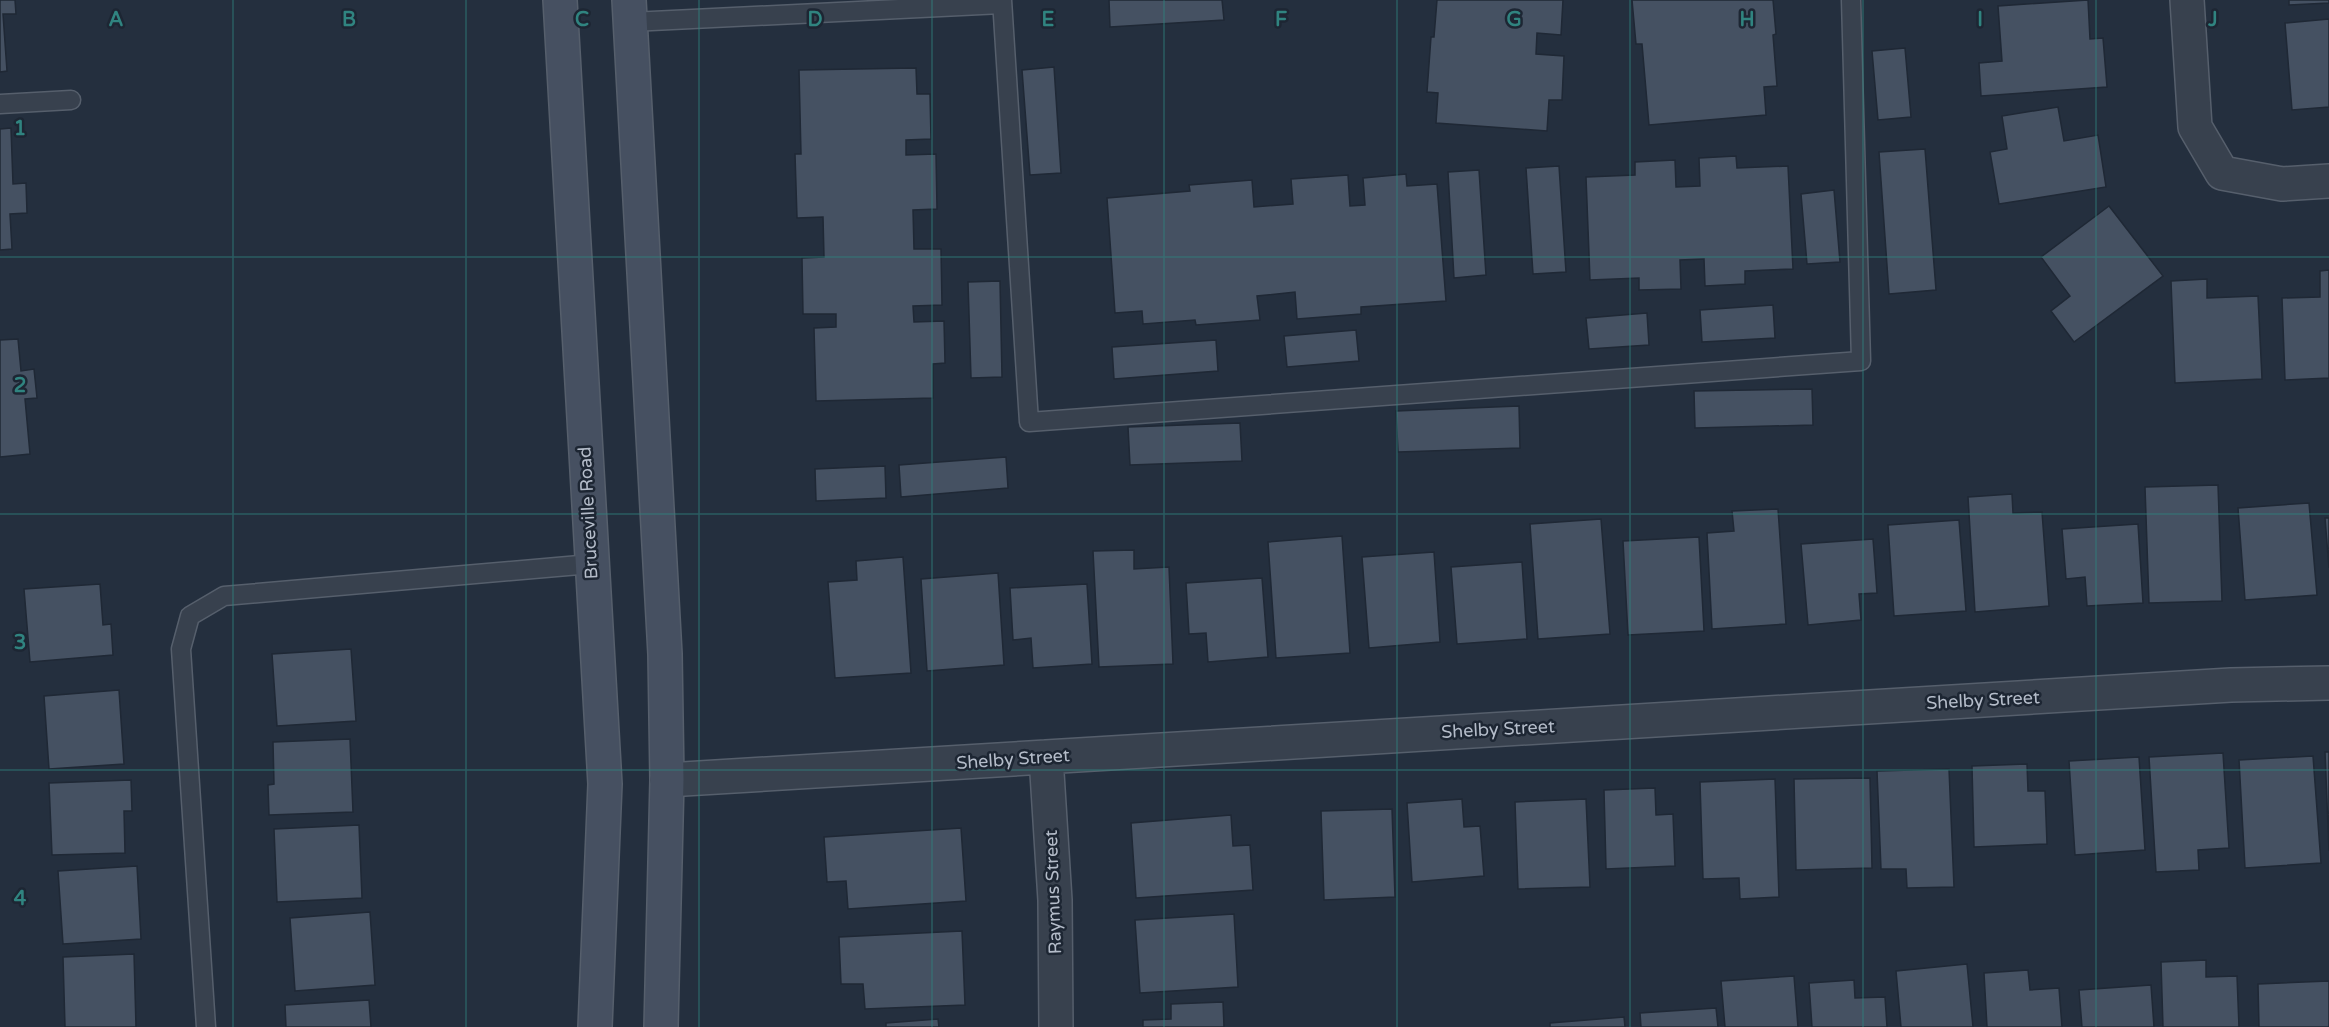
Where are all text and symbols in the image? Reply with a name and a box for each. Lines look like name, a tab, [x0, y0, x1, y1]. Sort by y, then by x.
text: A	[109, 8, 124, 32]
text: B	[342, 8, 356, 32]
text: C	[575, 8, 589, 32]
text: D	[807, 8, 823, 32]
text: E	[1042, 8, 1055, 32]
text: F	[1275, 8, 1287, 32]
text: G	[1506, 8, 1522, 32]
text: H	[1739, 8, 1755, 32]
text: I	[1977, 8, 1983, 32]
text: J	[2207, 8, 2218, 32]
text: 1	[14, 117, 26, 141]
text: 2	[14, 374, 26, 398]
street label: Bruceville Road	[574, 446, 602, 580]
text: 3	[14, 631, 26, 655]
street label: Shelby Street	[1926, 686, 2040, 714]
street label: Shelby Street	[1441, 715, 1555, 743]
street label: Shelby Street	[956, 744, 1071, 774]
street label: Raymus Street	[1040, 829, 1066, 955]
text: 4	[14, 887, 27, 911]

